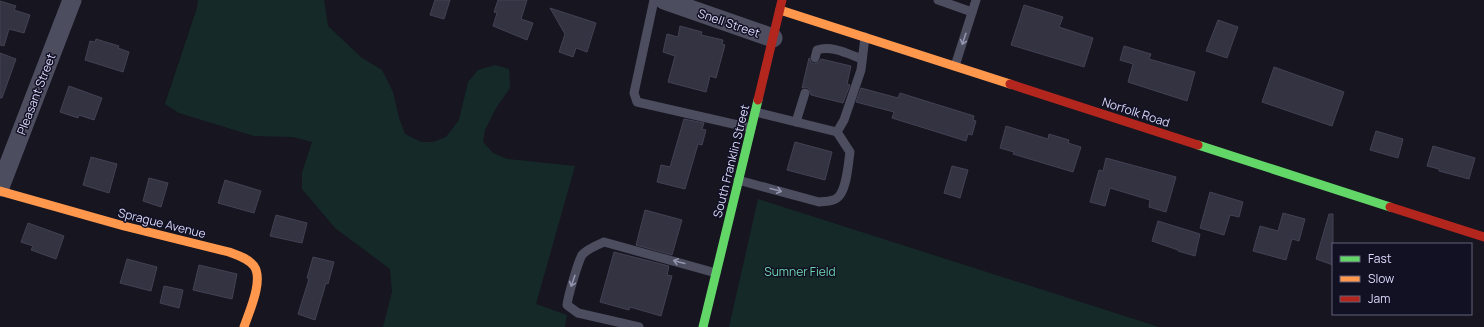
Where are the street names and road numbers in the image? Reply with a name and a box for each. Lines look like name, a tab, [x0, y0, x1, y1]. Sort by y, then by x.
street label: Snell Street	[696, 4, 763, 42]
street label: Pleasant Street	[13, 51, 59, 137]
street label: Norfolk Road	[1100, 93, 1172, 131]
street label: South Franklin Street	[709, 102, 753, 219]
street label: Sprague Avenue	[116, 204, 208, 242]

